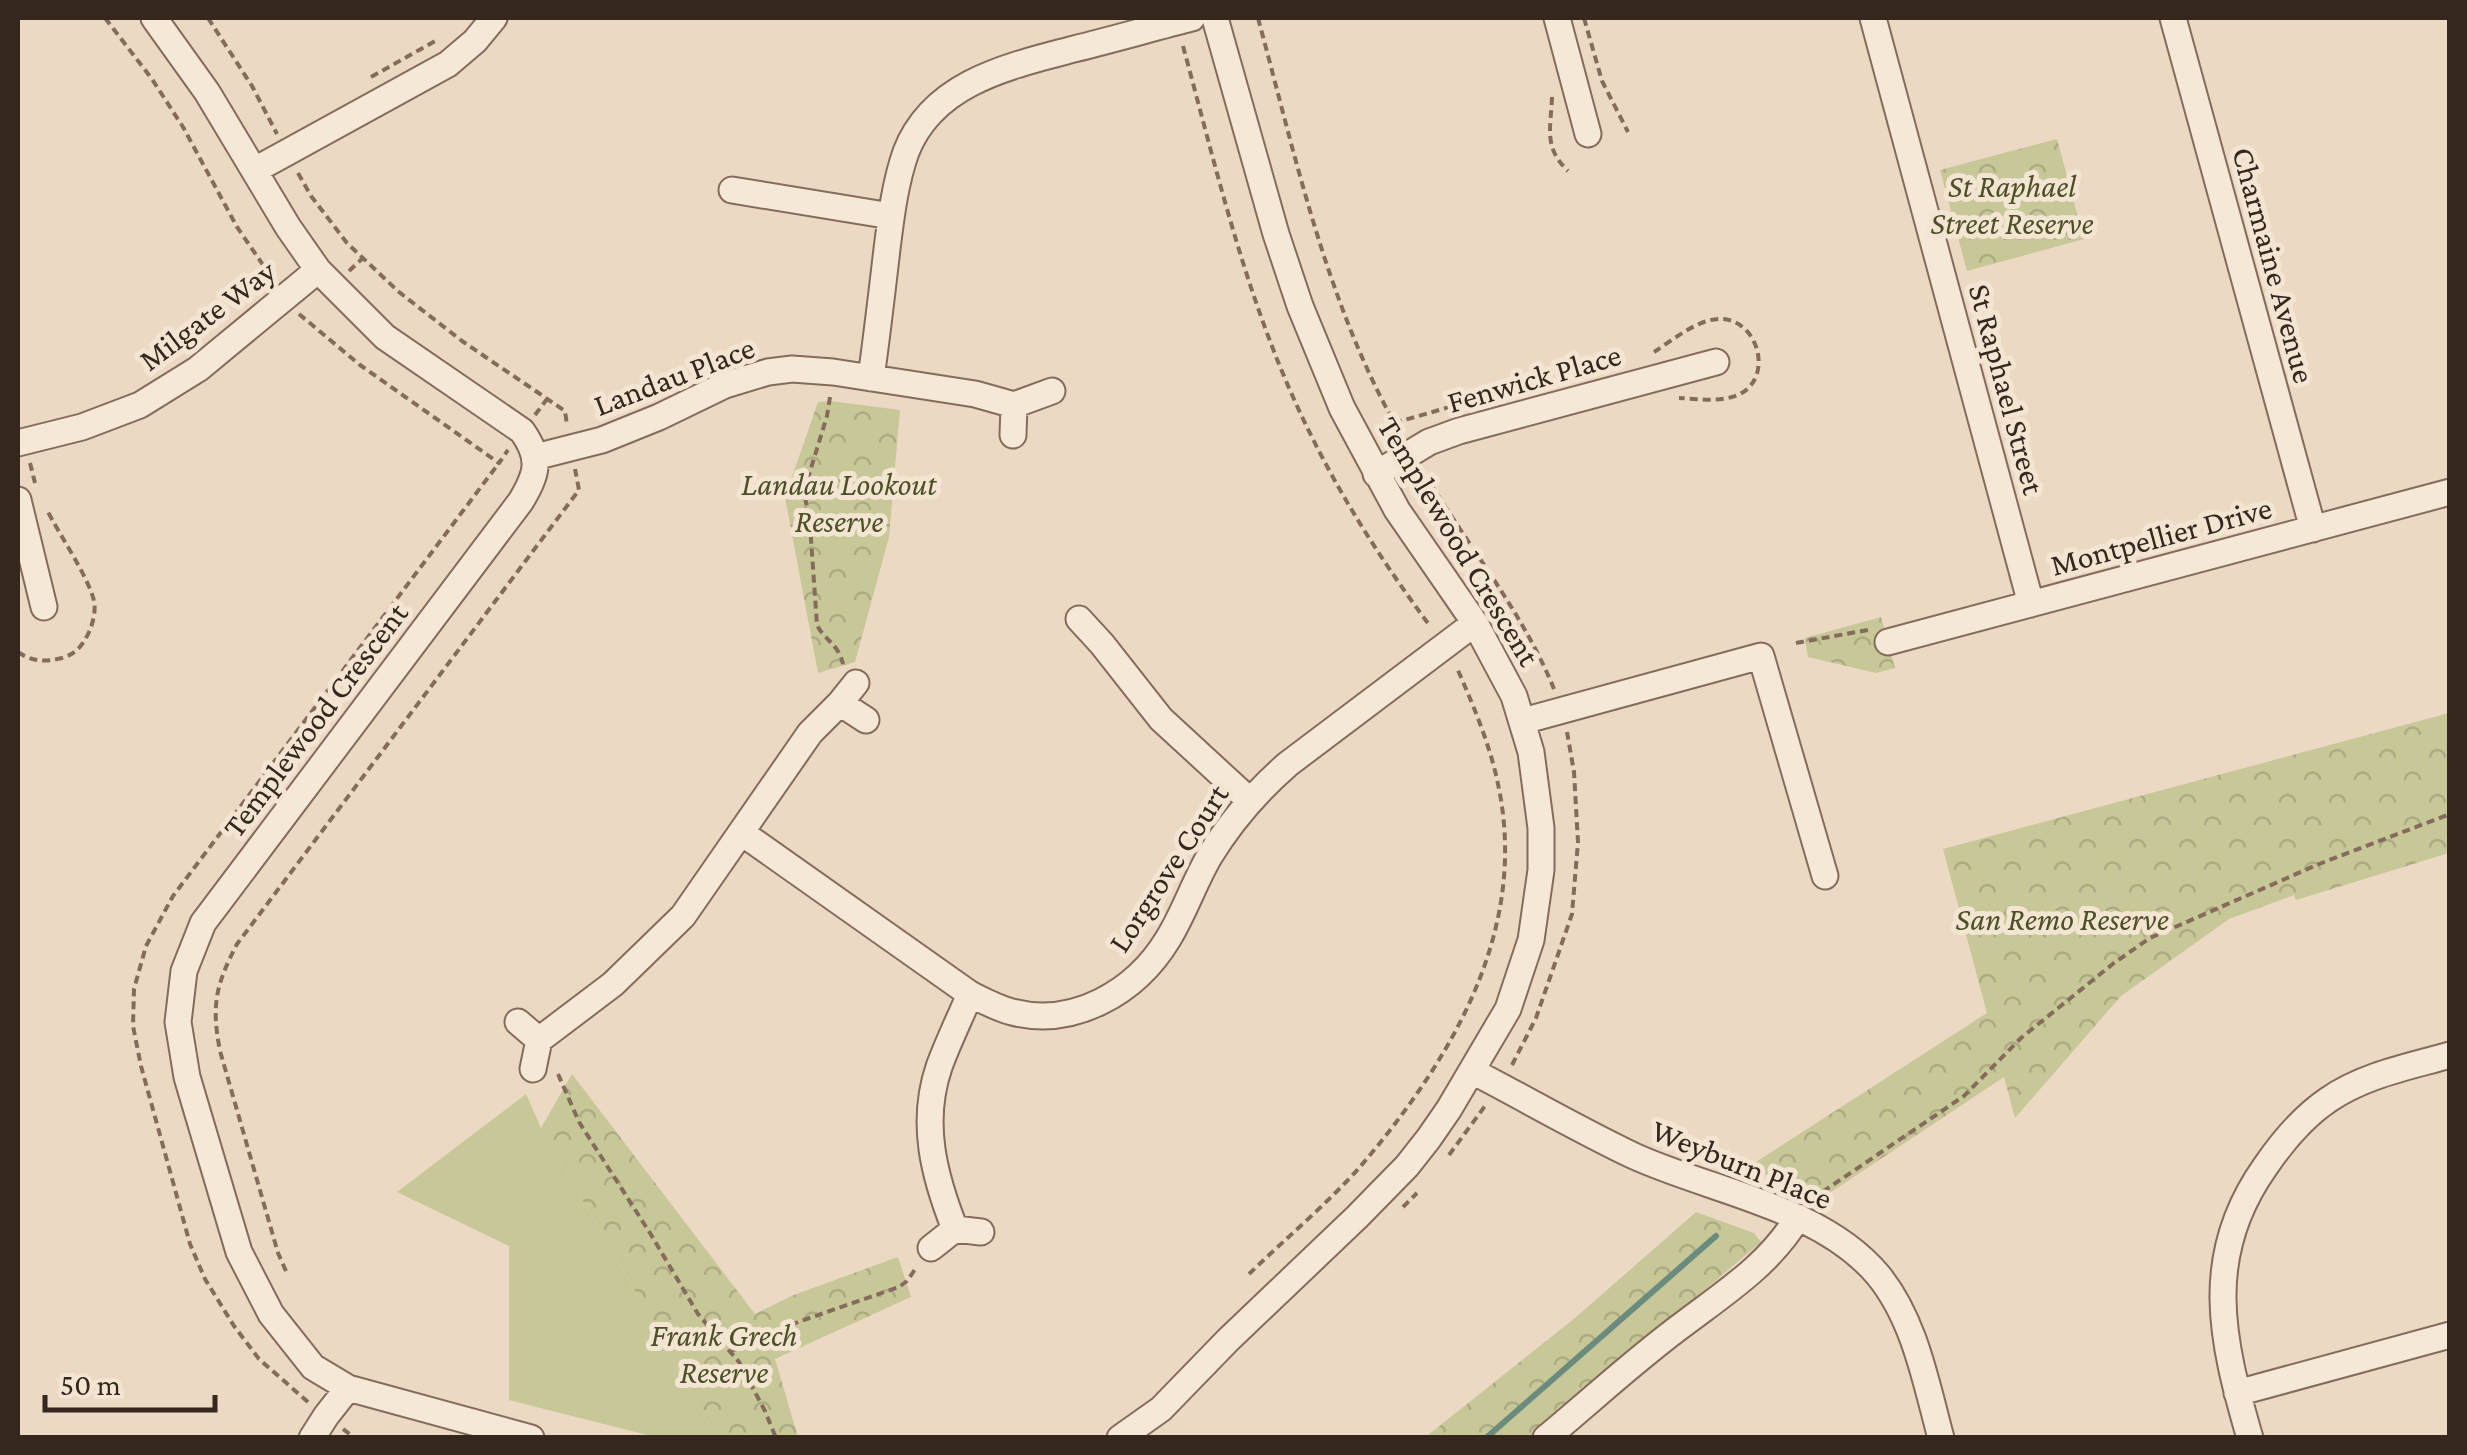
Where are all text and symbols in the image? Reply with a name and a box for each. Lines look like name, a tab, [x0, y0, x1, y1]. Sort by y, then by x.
street label: Charmaine Avenue	[2225, 143, 2323, 387]
park label: St Raphael Street Reserve	[1930, 168, 2094, 241]
street label: Milgate Way	[132, 252, 282, 378]
street label: St Raphael Street	[1962, 280, 2052, 498]
street label: Landau Place	[589, 329, 759, 423]
street label: Fenwick Place	[1443, 336, 1625, 420]
street label: Templewood Crescent	[1370, 410, 1548, 672]
park label: Landau Lookout Reserve	[741, 466, 937, 539]
street label: Montpellier Drive	[2047, 489, 2275, 583]
street label: Templewood Crescent	[215, 595, 415, 844]
street label: Lorgrove Court	[1100, 777, 1236, 959]
park label: San Remo Reserve	[1955, 901, 2169, 937]
street label: Weyburn Place	[1647, 1112, 1837, 1216]
park label: Frank Grech Reserve	[651, 1317, 797, 1390]
scale bar	[45, 1350, 215, 1412]
text: 50 m	[60, 1368, 121, 1401]

